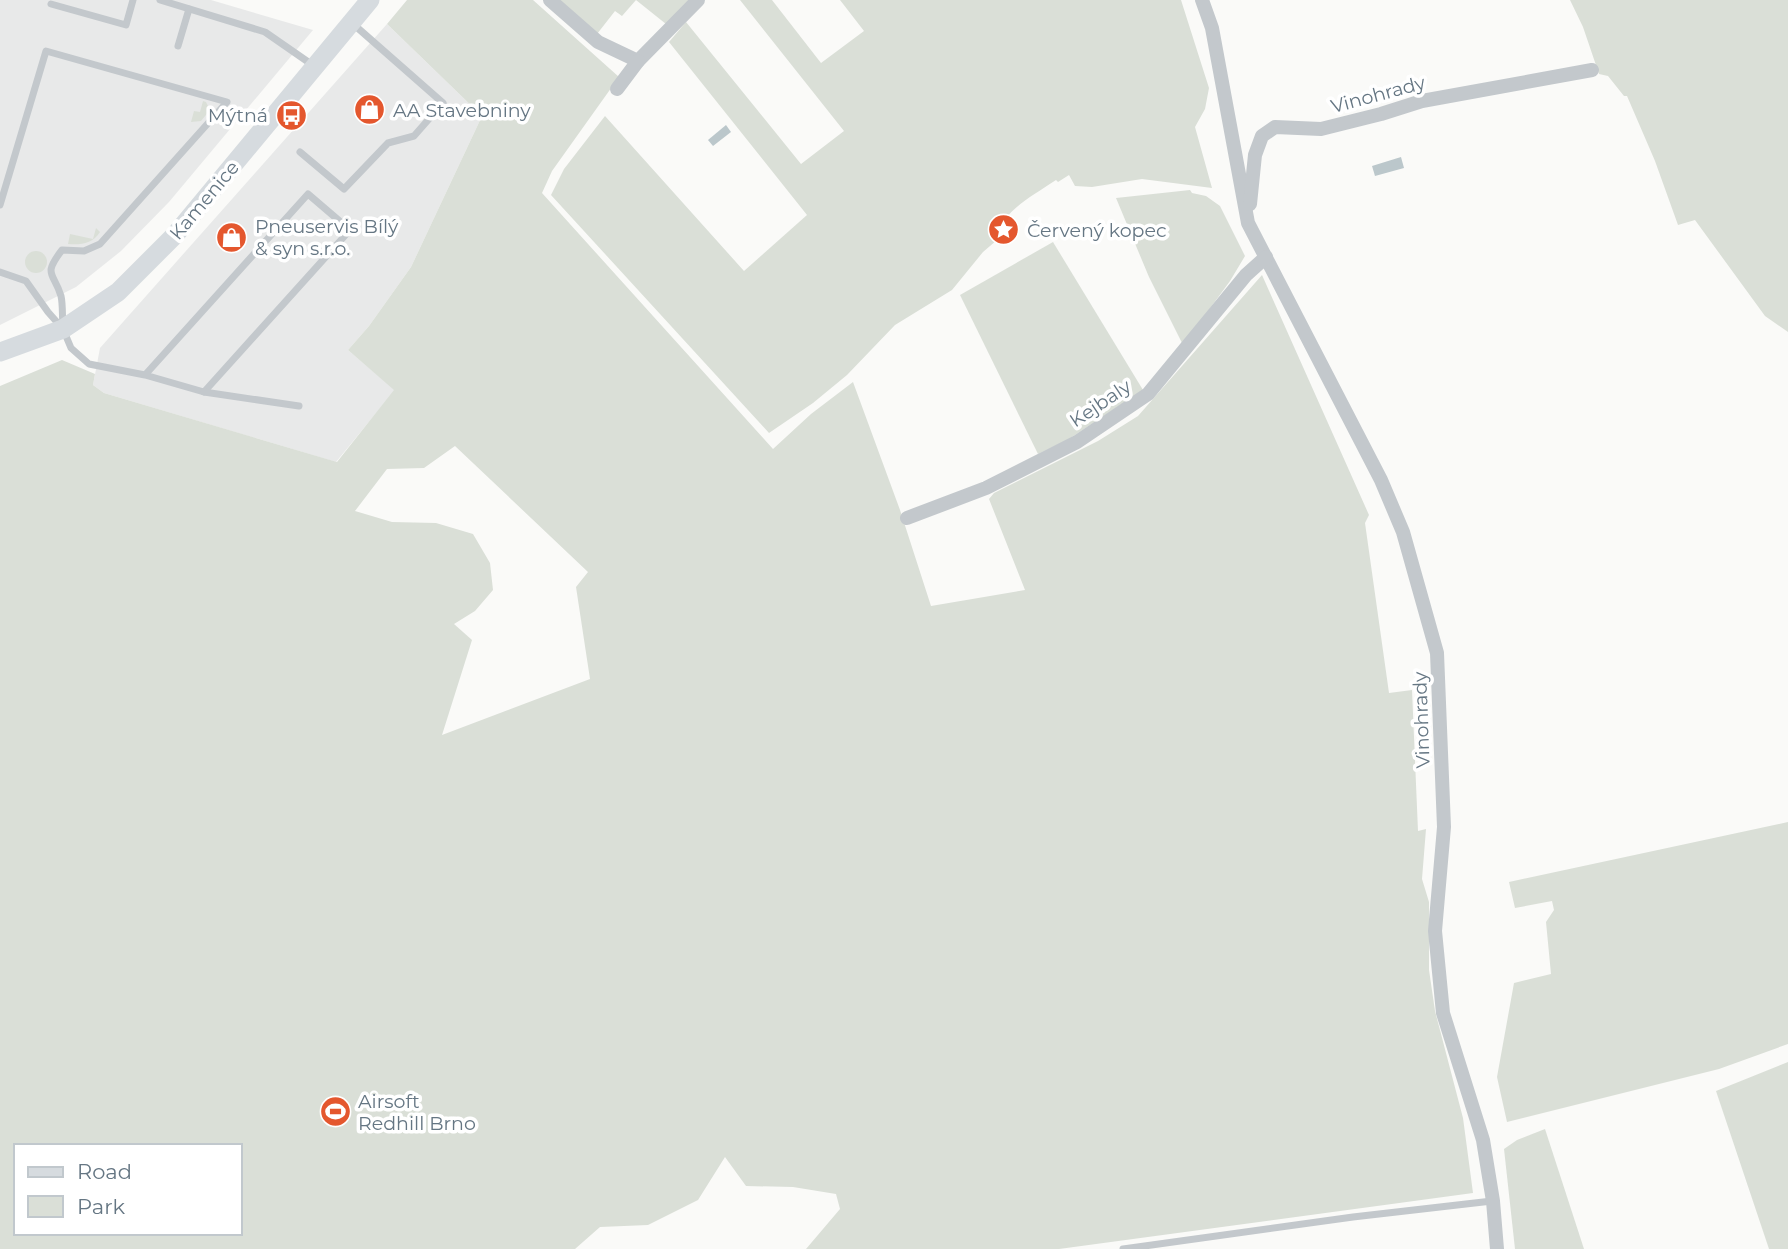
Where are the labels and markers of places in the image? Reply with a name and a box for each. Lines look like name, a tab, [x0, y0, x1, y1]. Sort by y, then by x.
shop icon: AA Stavebniny	[353, 93, 387, 127]
bus stop icon: Mýtná	[274, 98, 308, 132]
place label: AA Stavebniny	[393, 99, 531, 122]
place label: Mýtná	[208, 104, 268, 127]
place icon: Červený kopec	[987, 213, 1021, 247]
place label: Pneuservis Bílý & syn s.r.o.	[255, 215, 399, 260]
place label: Červený kopec	[1027, 219, 1167, 242]
shop icon: Pneuservis Bílý & syn s.r.o.	[215, 220, 249, 254]
place label: Airsoft Redhill Brno	[358, 1090, 476, 1135]
sports icon: Airsoft Redhill Brno	[318, 1095, 352, 1129]

